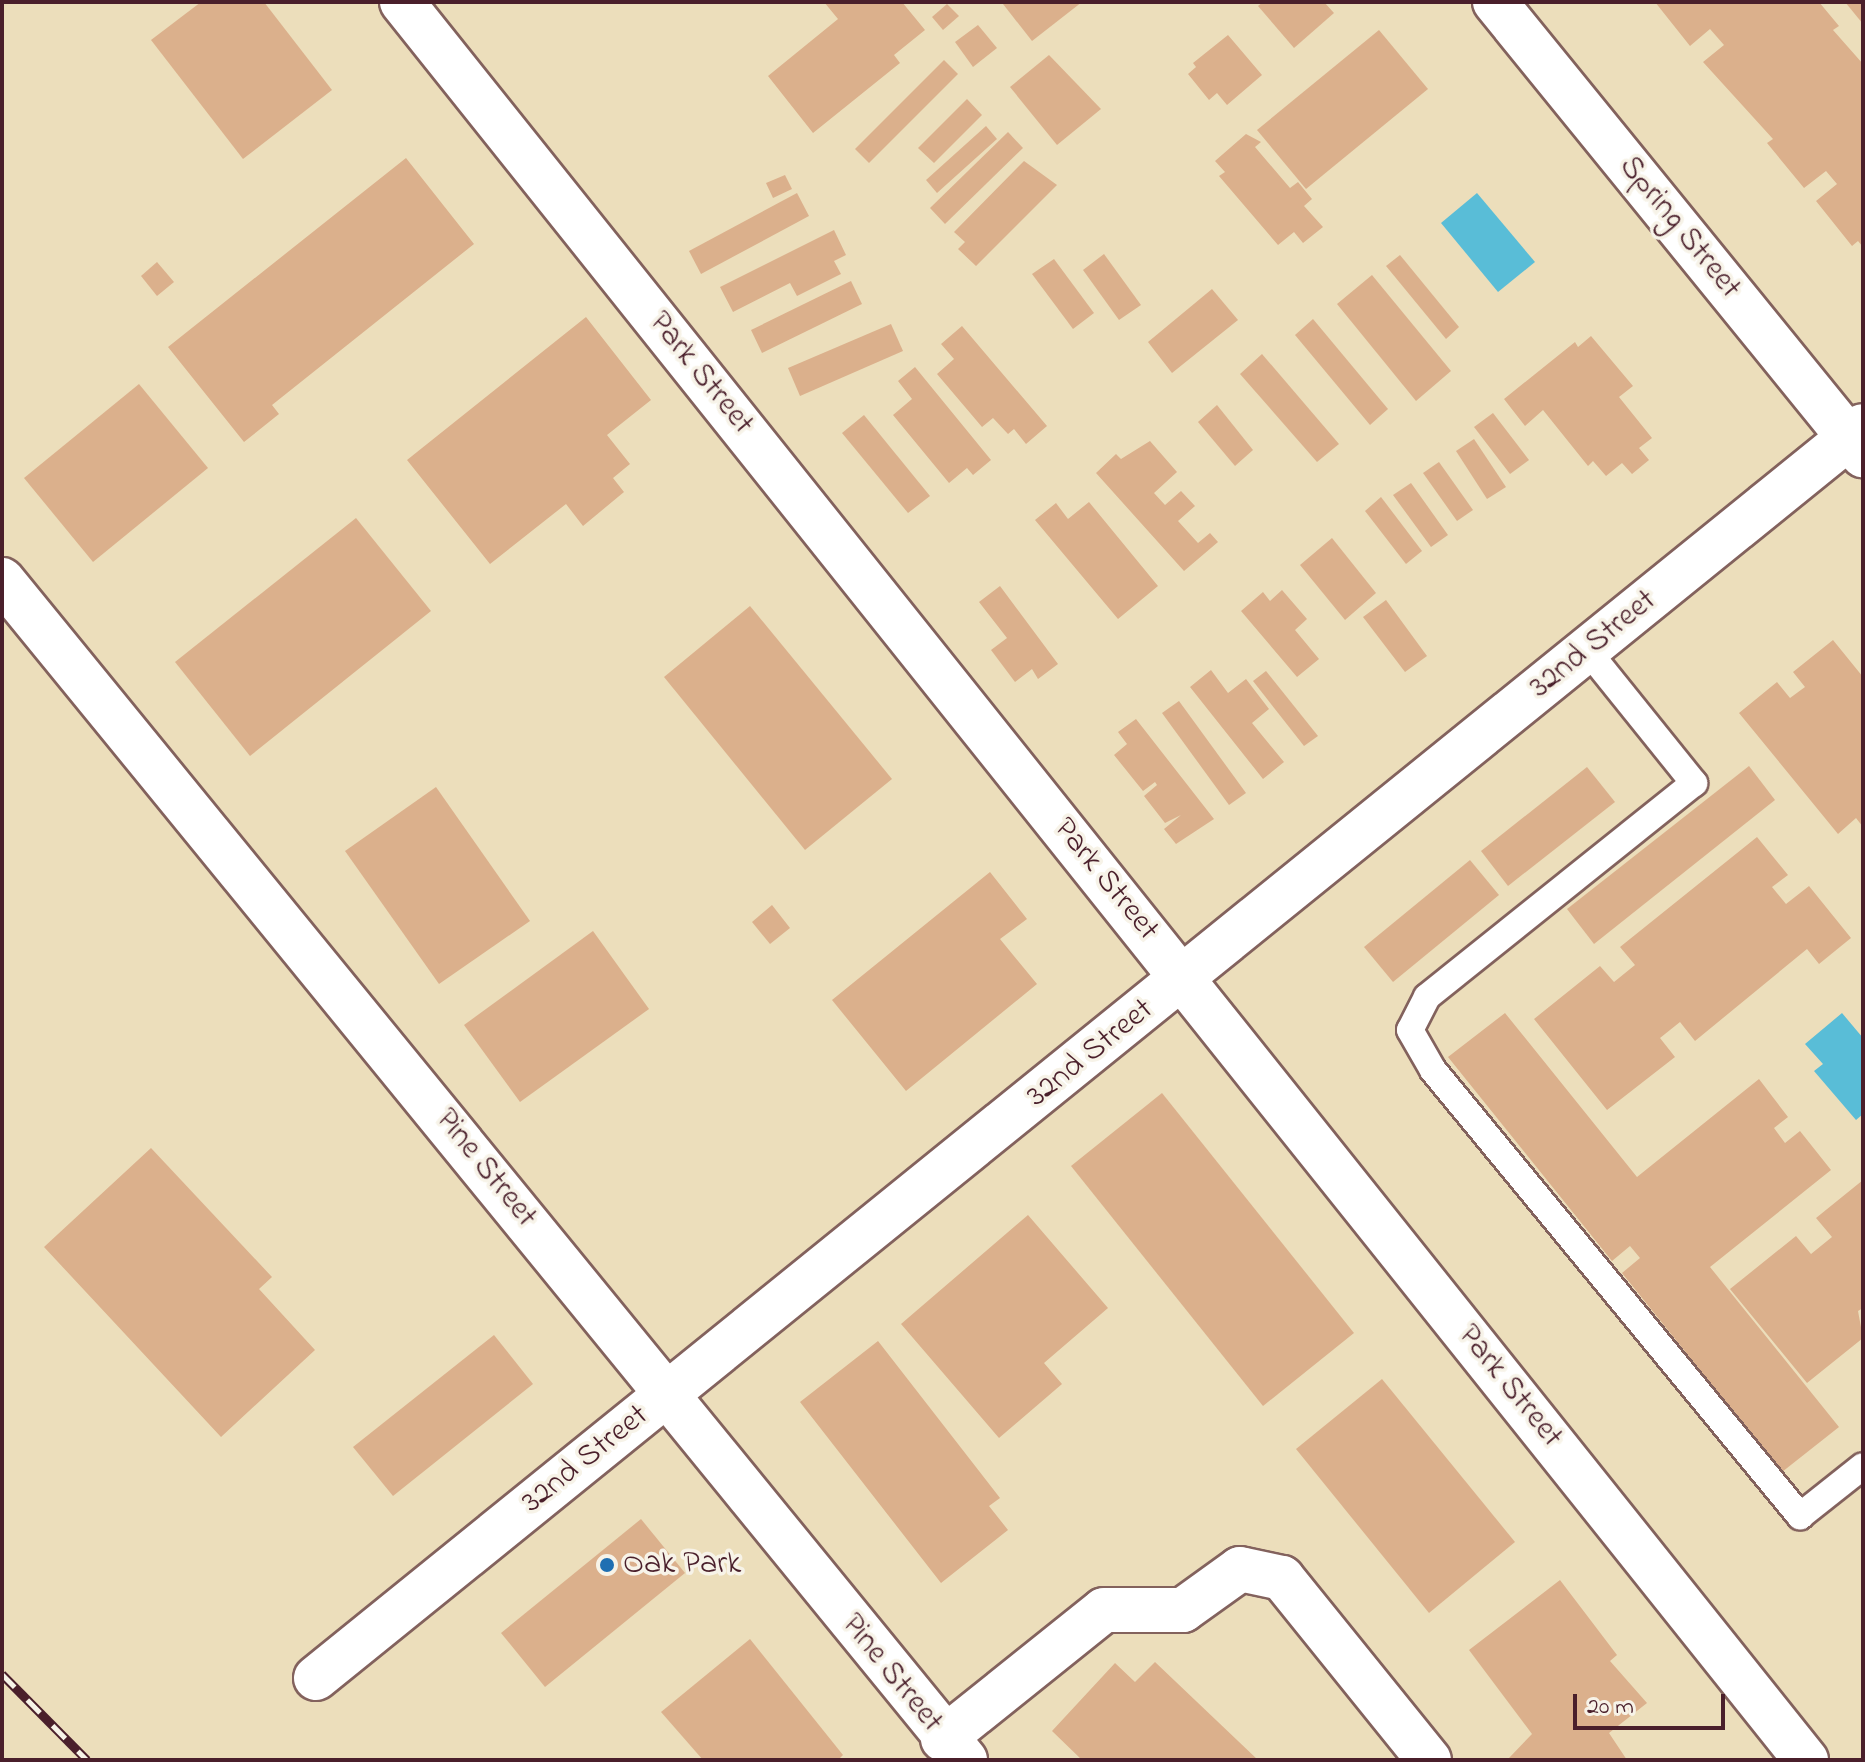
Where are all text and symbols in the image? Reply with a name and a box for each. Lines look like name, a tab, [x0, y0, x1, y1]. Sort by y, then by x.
street label: Spring Street	[1610, 149, 1748, 307]
street label: Park Street	[639, 305, 761, 443]
street label: 32nd Street	[1523, 582, 1665, 708]
street label: Park Street	[1044, 811, 1166, 949]
street label: 32nd Street	[1020, 991, 1162, 1117]
street label: Pine Street	[426, 1102, 544, 1236]
street label: Park Street	[1448, 1318, 1570, 1456]
street label: 32nd Street	[515, 1397, 657, 1523]
place label: Oak Park	[623, 1546, 741, 1584]
marker: Oak Park	[598, 1556, 616, 1574]
street label: Pine Street	[832, 1607, 950, 1741]
scale bar	[1577, 1678, 1729, 1728]
text: 20 m	[1587, 1690, 1634, 1725]

